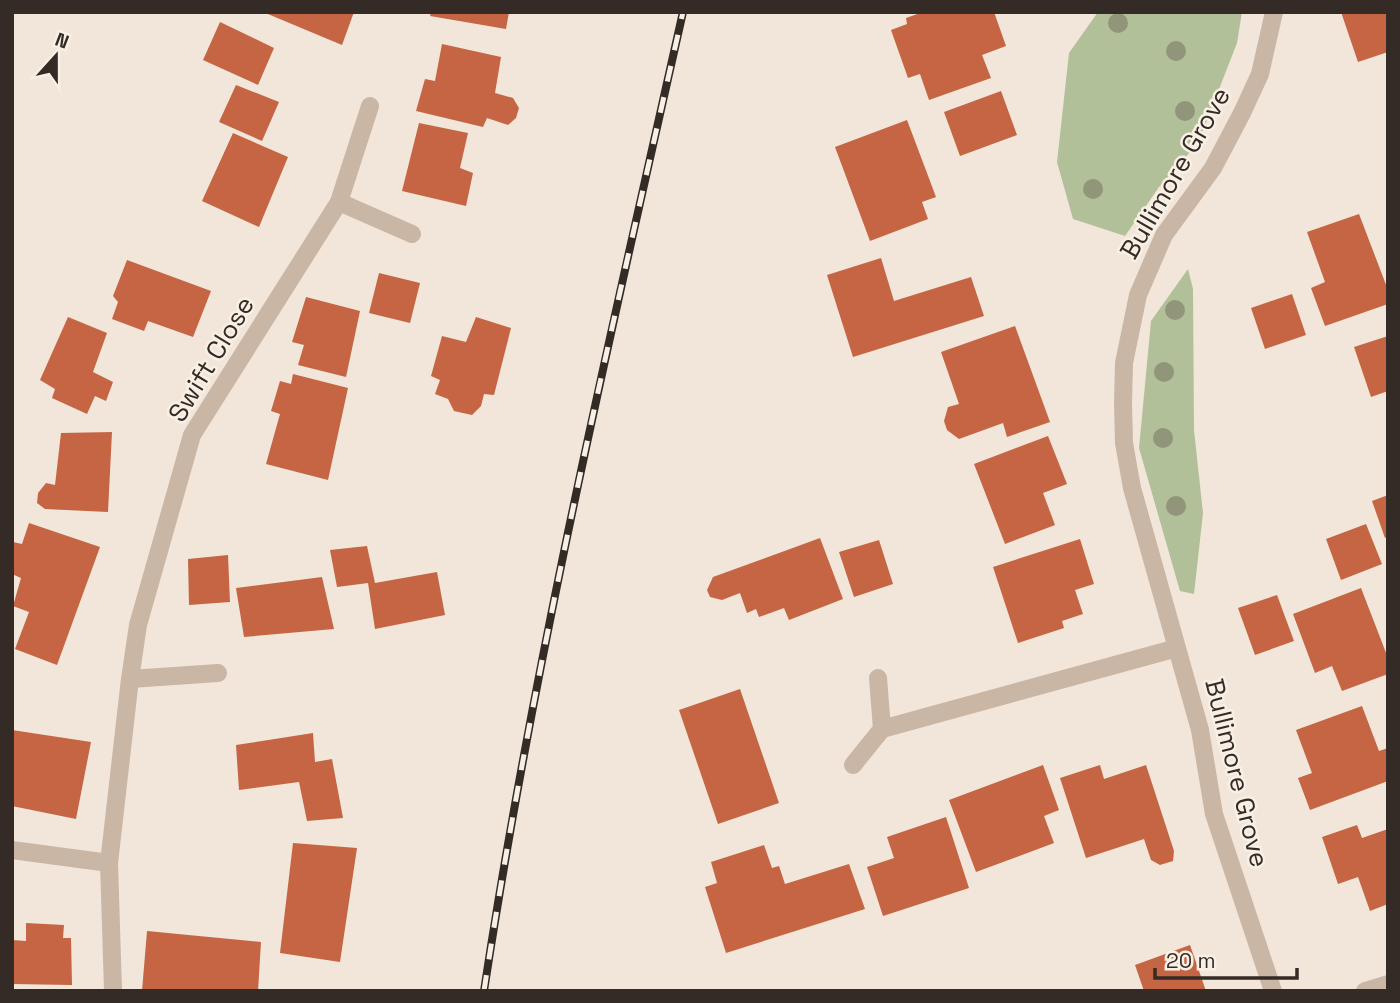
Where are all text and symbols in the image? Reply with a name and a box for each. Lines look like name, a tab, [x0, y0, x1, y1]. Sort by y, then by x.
north arrow	[21, 21, 91, 91]
text: N	[51, 27, 72, 55]
street label: Bullimore Grove	[1112, 81, 1238, 265]
street label: Swift Close	[160, 290, 262, 428]
street label: Bullimore Grove	[1197, 675, 1277, 871]
scale bar	[1155, 936, 1297, 980]
text: 20 m	[1166, 947, 1216, 974]

